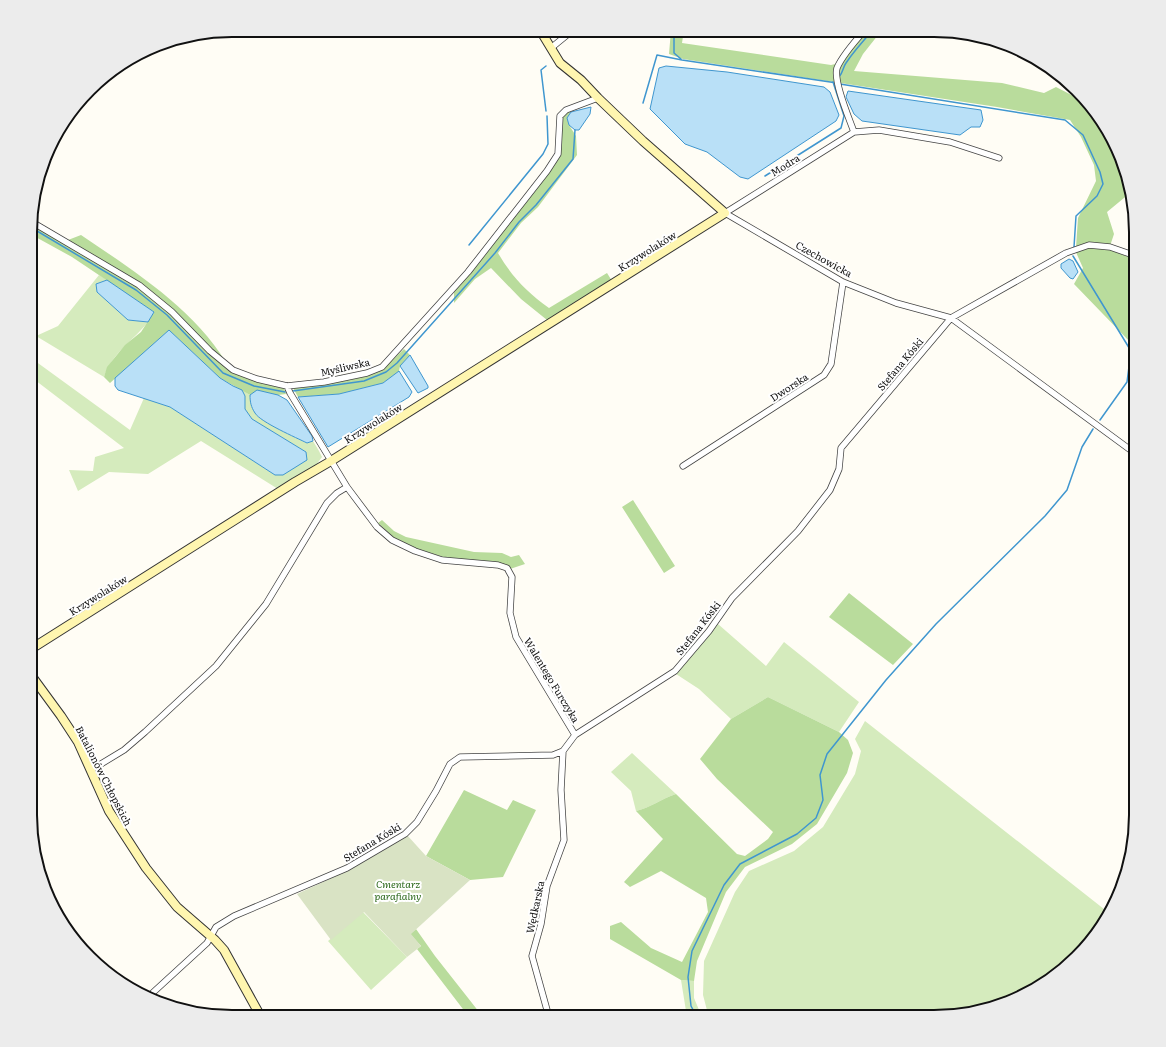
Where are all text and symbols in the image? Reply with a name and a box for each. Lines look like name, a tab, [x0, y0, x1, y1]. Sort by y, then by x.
street label: Modra	[767, 149, 803, 179]
street label: Krzywolaków	[615, 226, 679, 274]
street label: Czechowicka	[793, 237, 856, 281]
street label: Stefana Kóski	[873, 333, 927, 393]
street label: Myśliwska	[319, 353, 372, 379]
street label: Dworska	[767, 368, 811, 404]
street label: Krzywolaków	[341, 398, 405, 446]
street label: Krzywolaków	[66, 570, 130, 618]
street label: Stefana Kóski	[672, 597, 724, 658]
street label: Walentego Furczyka	[521, 634, 584, 726]
street label: Batalionów Chłopskich	[73, 723, 136, 829]
street label: Stefana Kóski	[340, 818, 404, 865]
park label: Cmentarz parafialny	[375, 876, 421, 903]
street label: Wędkarska	[522, 879, 548, 935]

